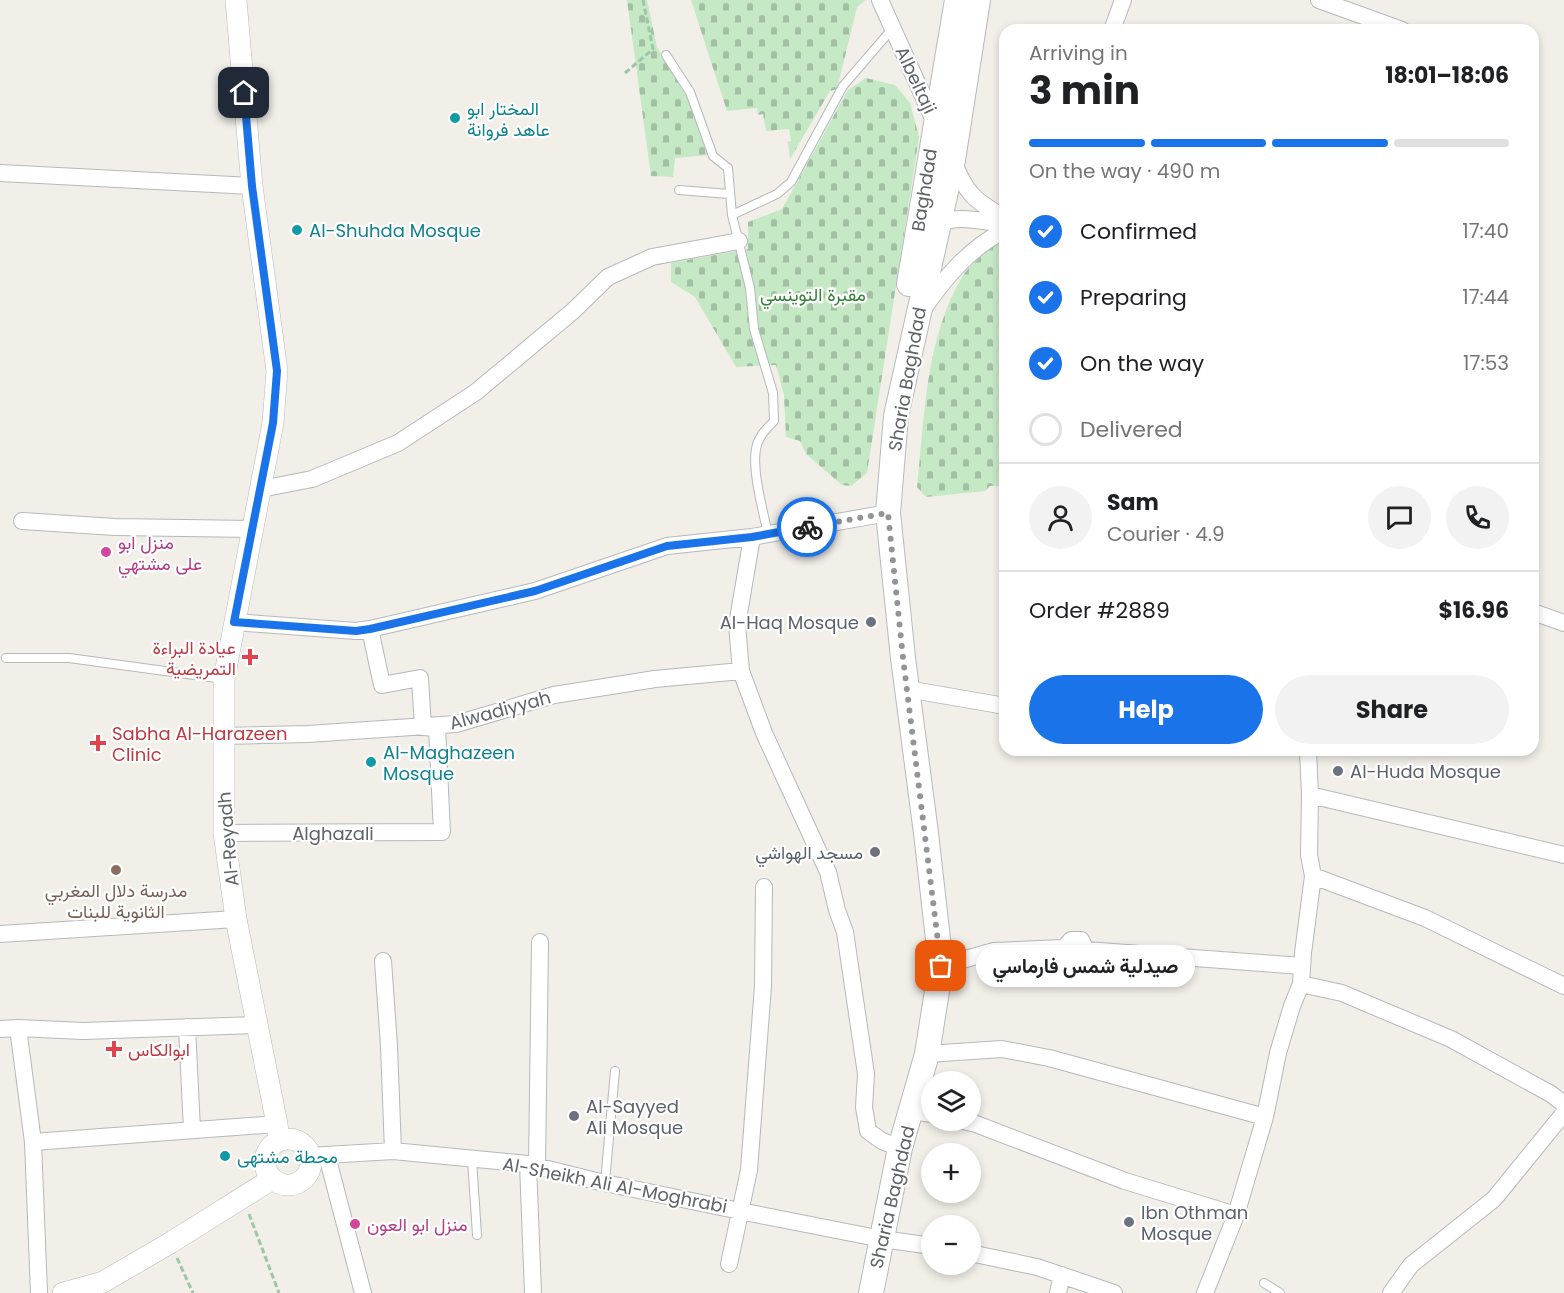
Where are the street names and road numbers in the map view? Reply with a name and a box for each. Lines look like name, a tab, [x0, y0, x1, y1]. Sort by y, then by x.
street label: Albeltaji	[889, 42, 943, 118]
street label: Baghdad	[905, 147, 943, 233]
street label: Sharia Baghdad	[882, 305, 932, 453]
street label: Alwadiyyah	[447, 684, 553, 736]
street label: Al-Reyadh	[211, 791, 245, 887]
street label: Alghazali	[292, 821, 374, 846]
street label: Sharia Baghdad	[863, 1123, 921, 1271]
street label: Al-Sheikh Ali Al-Moghrabi	[501, 1151, 729, 1219]

